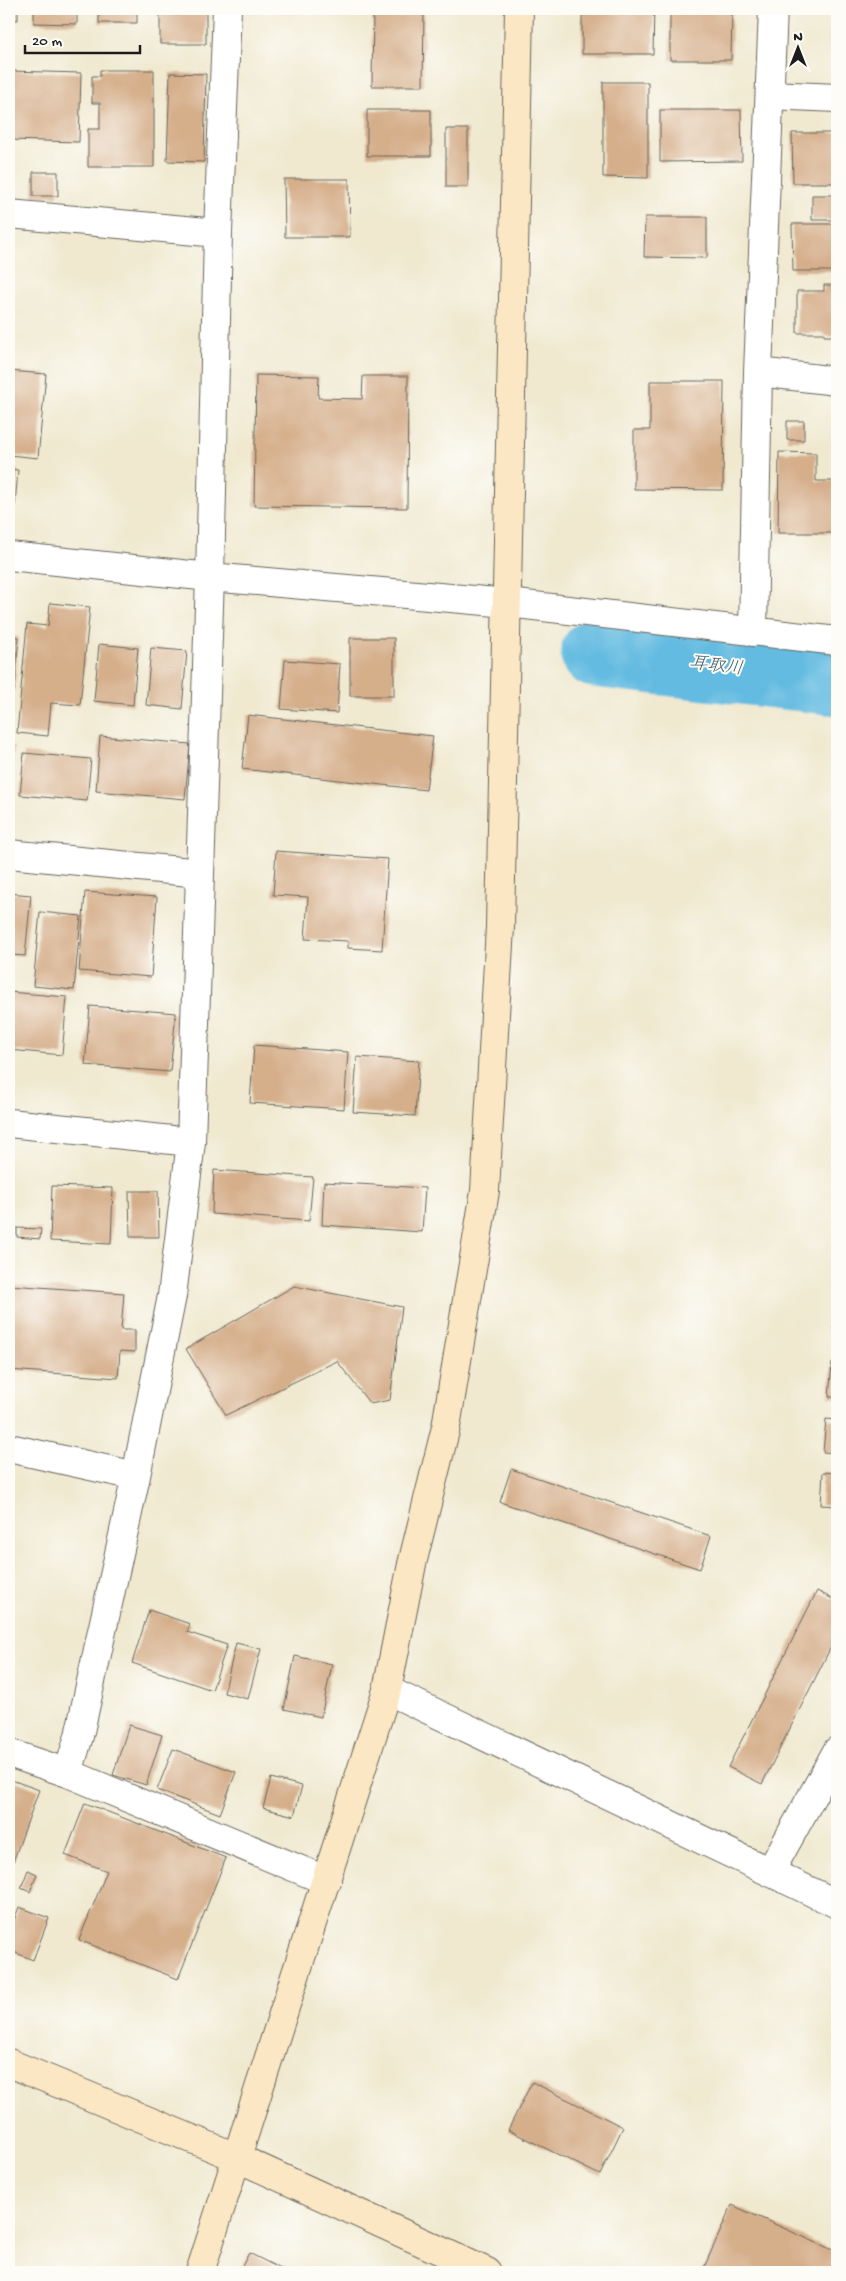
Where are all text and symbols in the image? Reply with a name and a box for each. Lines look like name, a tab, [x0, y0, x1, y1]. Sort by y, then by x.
scale bar	[25, 22, 140, 54]
north arrow	[774, 22, 824, 72]
text: N	[793, 29, 803, 46]
text: 20 m	[32, 33, 62, 51]
water label: 耳取川	[688, 653, 744, 681]

